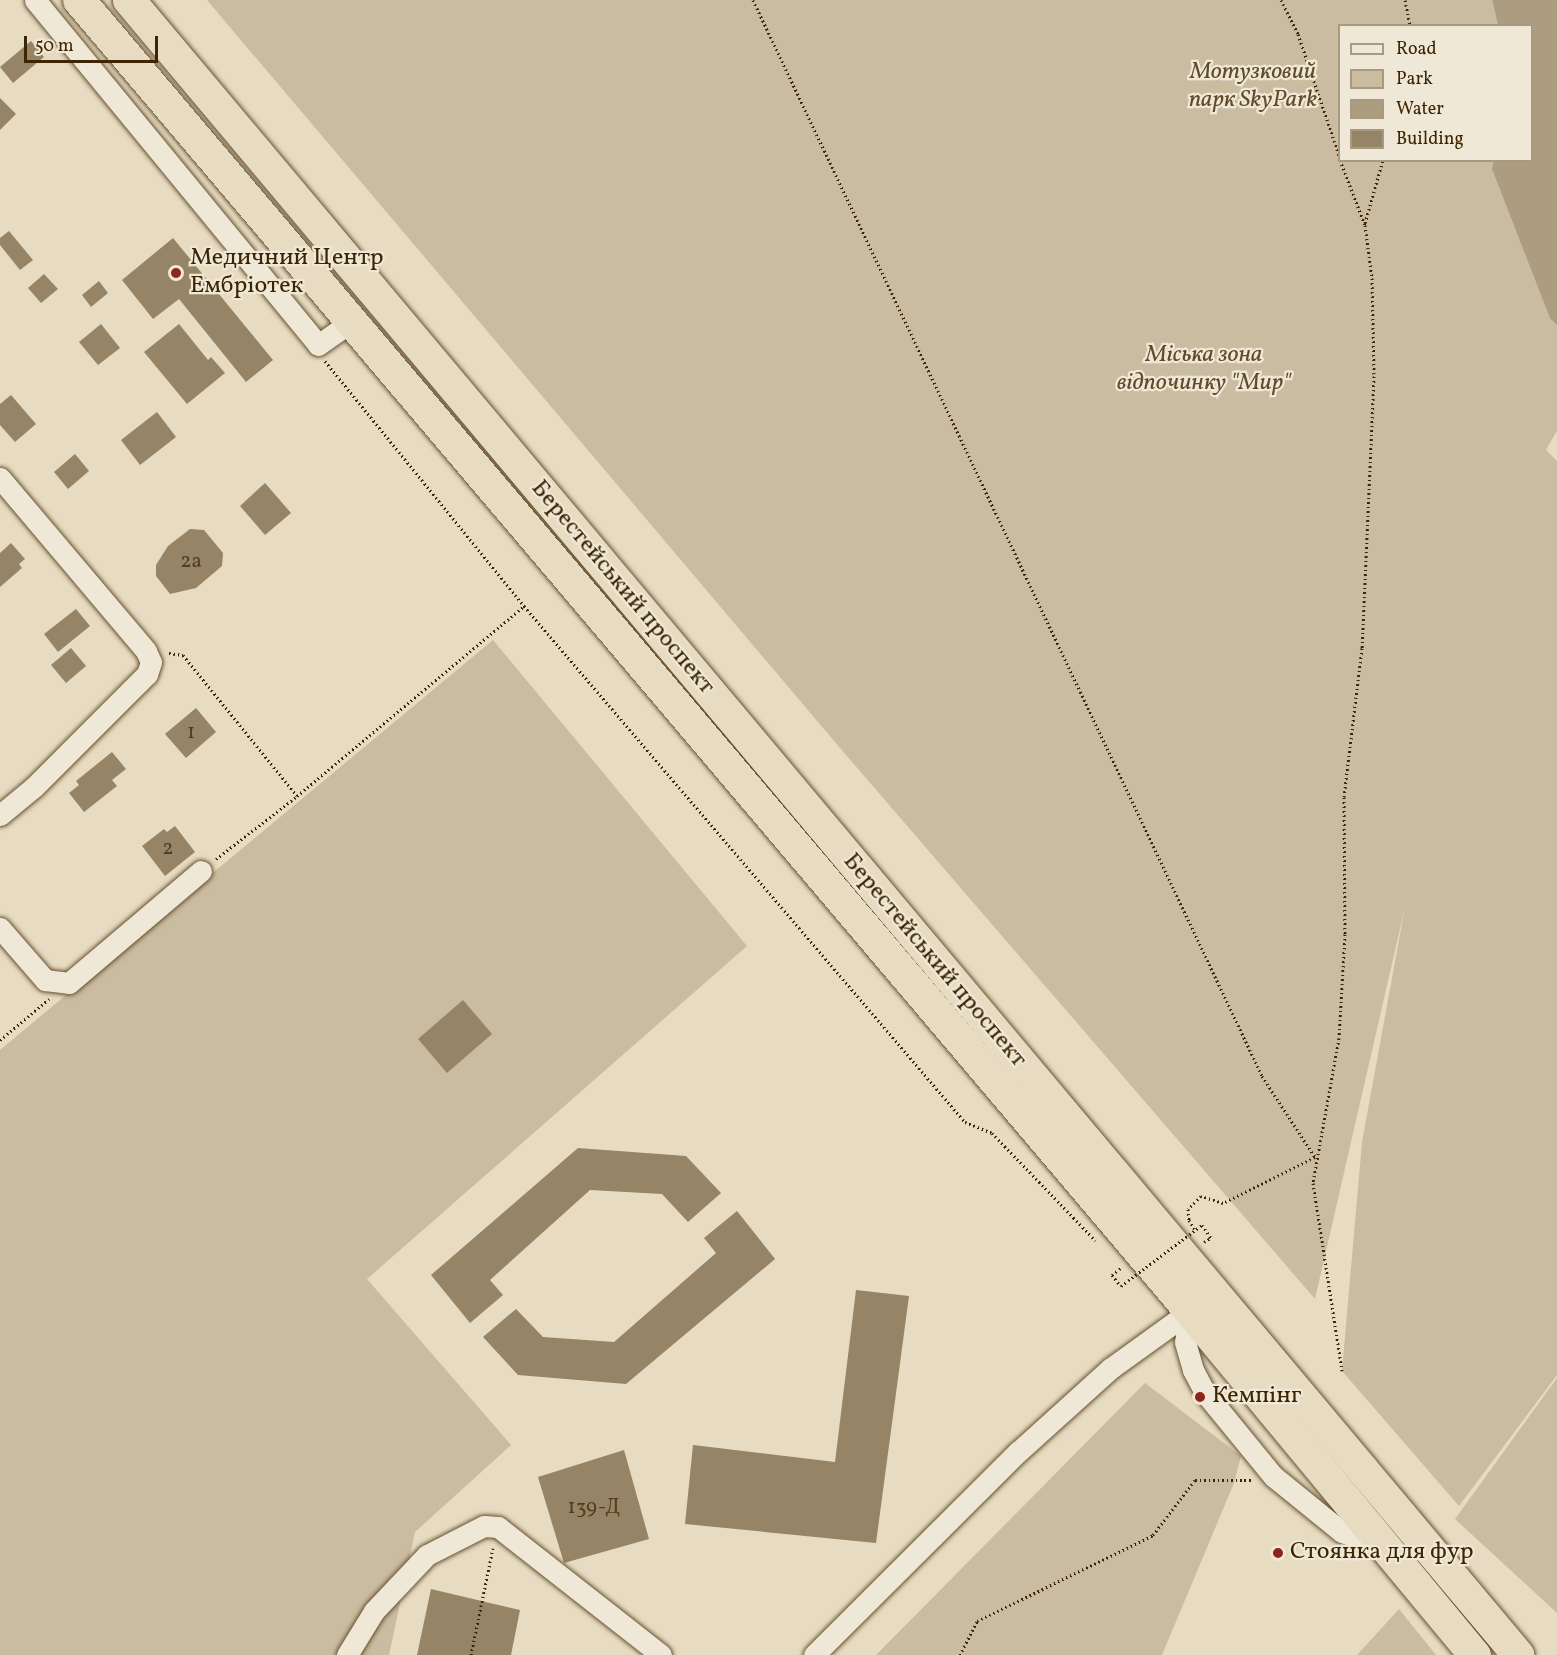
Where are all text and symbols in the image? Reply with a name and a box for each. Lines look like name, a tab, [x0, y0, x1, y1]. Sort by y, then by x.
scale bar	[27, 24, 160, 62]
legend	[1338, 24, 1533, 162]
text: 50 m	[35, 34, 74, 59]
text: Road	[1396, 37, 1437, 62]
park label: Мотузковий парк SkyPark	[1189, 59, 1317, 115]
text: Park	[1396, 67, 1433, 92]
text: Water	[1396, 97, 1444, 122]
text: Building	[1396, 127, 1464, 152]
place label: Медичний Центр Ембріотек	[190, 245, 384, 301]
marker: Медичний Центр Ембріотек	[167, 264, 185, 282]
park label: Міська зона відпочинку "Мир"	[1117, 342, 1291, 398]
street label: Берестейський проспект	[524, 475, 720, 701]
house number: 2а	[180, 549, 202, 575]
house number: 1	[187, 720, 195, 746]
house number: 2	[162, 836, 174, 862]
street label: Берестейський проспект	[836, 848, 1032, 1074]
place label: Кемпінг	[1212, 1383, 1301, 1411]
marker: Кемпінг	[1193, 1390, 1207, 1404]
house number: 139-Д	[568, 1495, 620, 1521]
place label: Стоянка для фур	[1290, 1539, 1473, 1567]
marker: Стоянка для фур	[1271, 1546, 1285, 1560]

